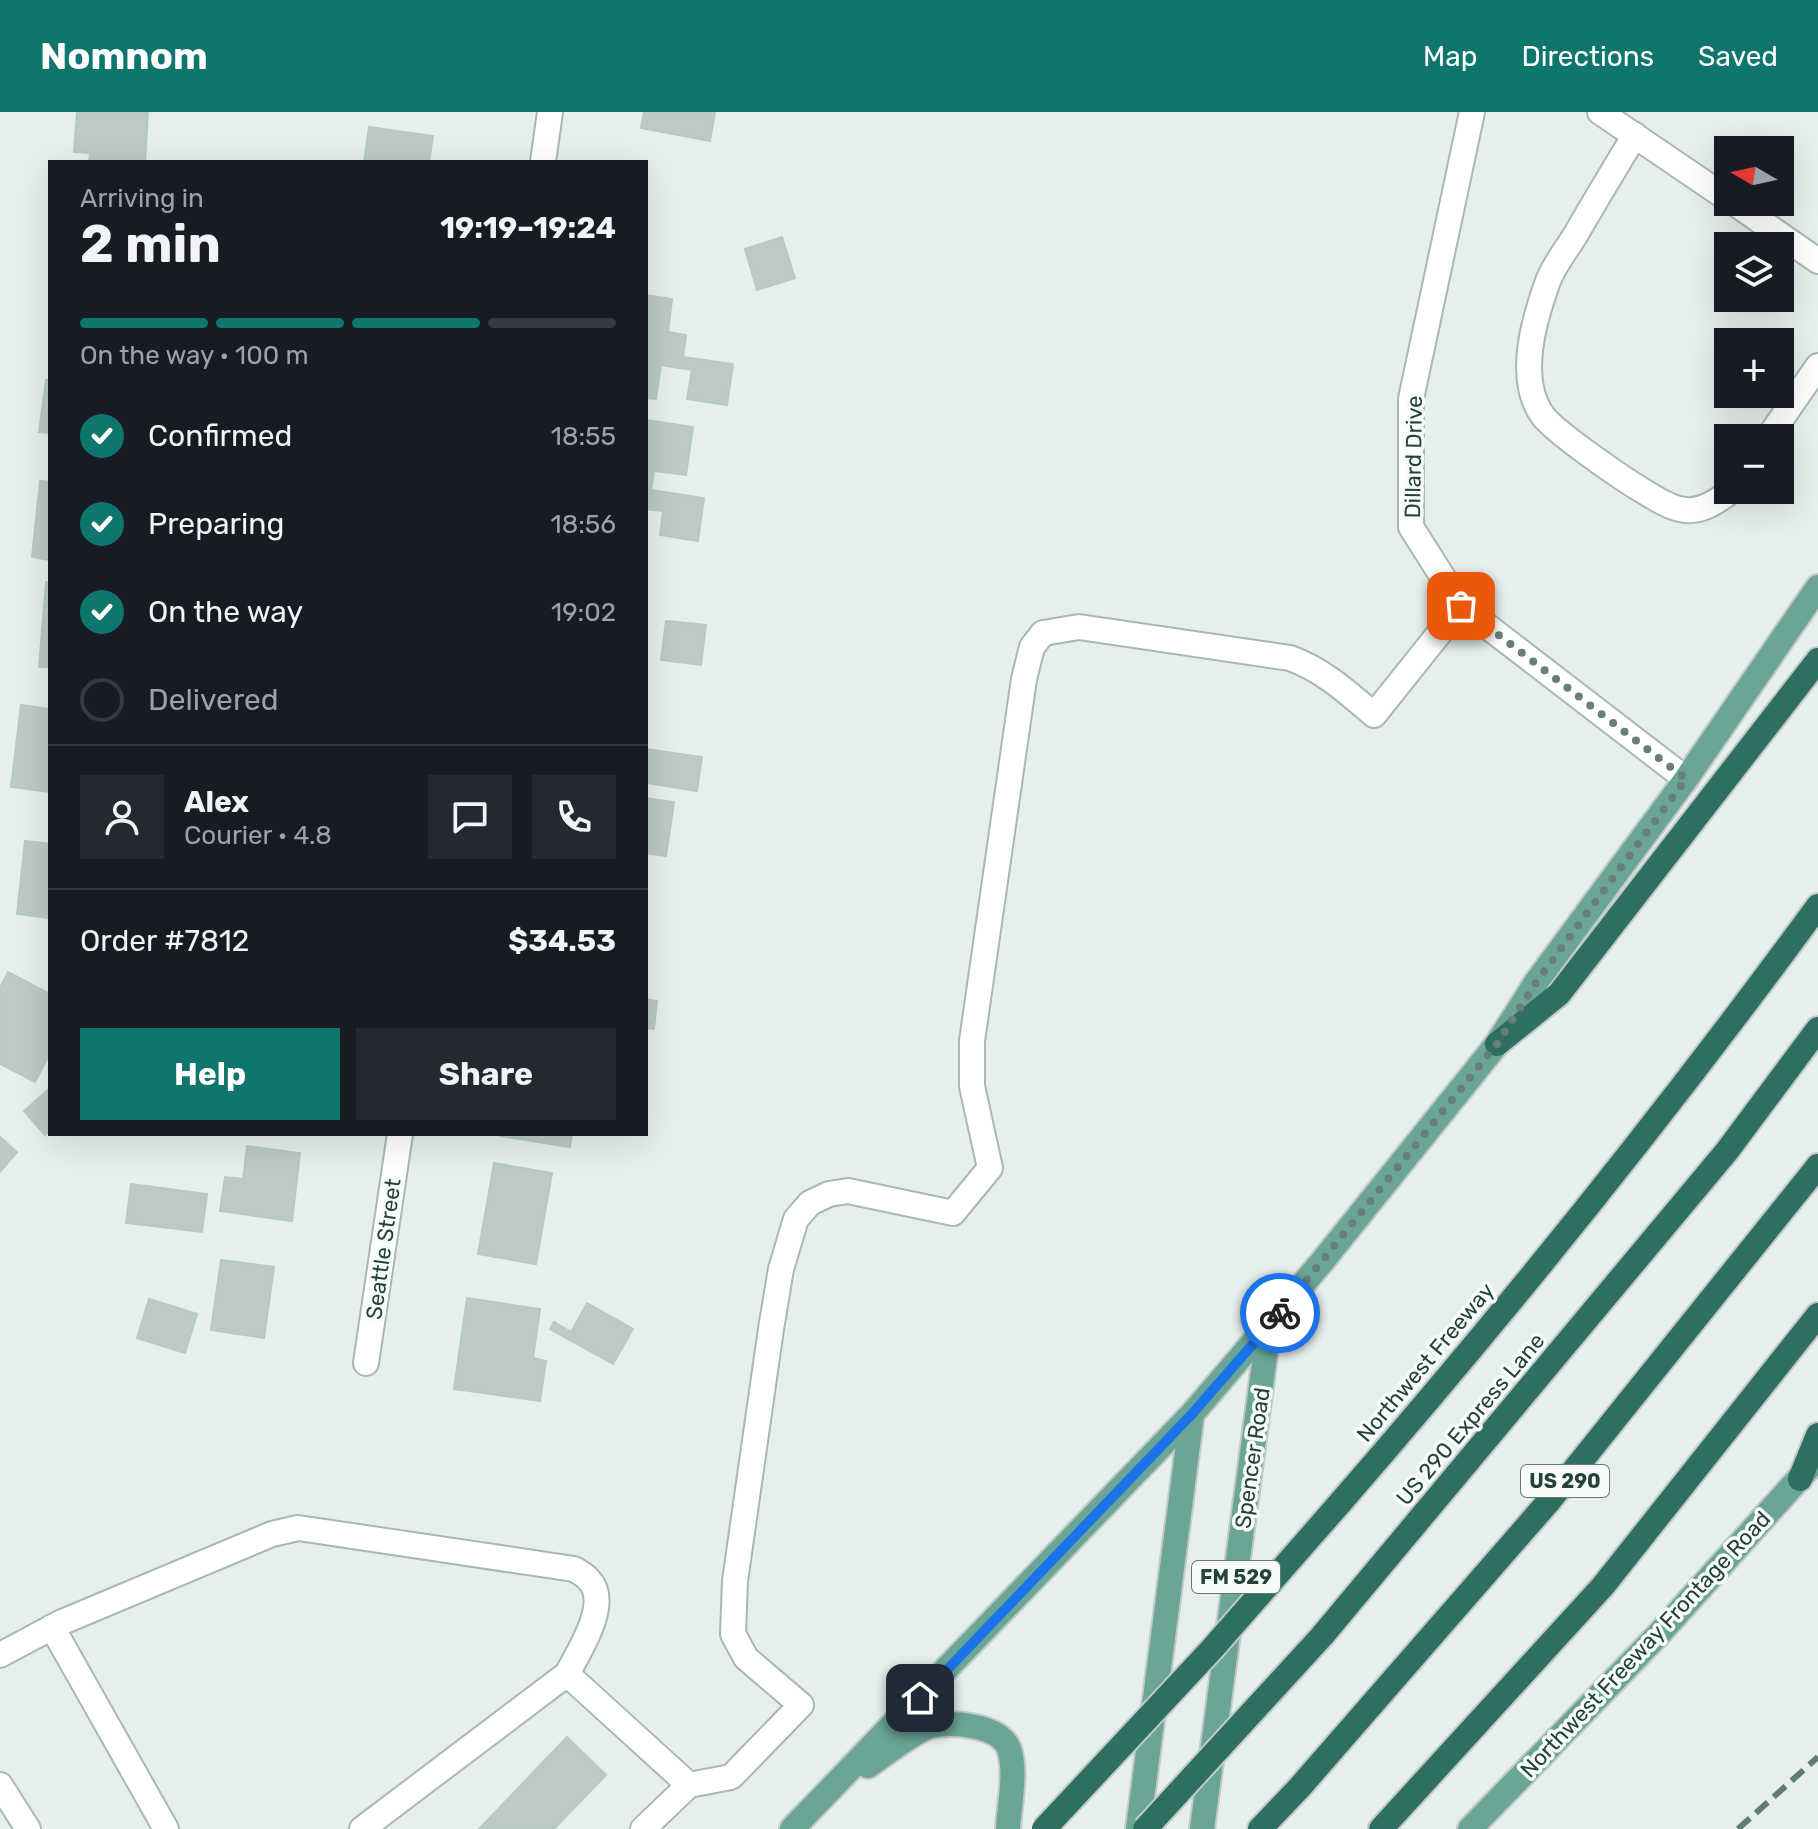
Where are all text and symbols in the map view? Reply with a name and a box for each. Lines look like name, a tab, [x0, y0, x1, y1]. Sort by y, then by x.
text: Nomnom	[40, 33, 208, 79]
text: Map	[1423, 40, 1477, 73]
text: Directions	[1521, 40, 1654, 73]
text: Saved	[1698, 40, 1778, 73]
north arrow	[1714, 136, 1794, 216]
map controls	[1714, 136, 1794, 504]
text: Arriving in	[80, 183, 204, 214]
text: 19:19–19:24	[440, 210, 616, 246]
text: 2 min	[80, 213, 221, 275]
button: layers	[1714, 232, 1794, 312]
button: +	[1714, 328, 1794, 408]
text: On the way · 100 m	[80, 340, 309, 371]
street label: Dillard Drive	[1399, 395, 1428, 519]
icon: check	[80, 414, 124, 458]
text: Confirmed	[148, 418, 292, 454]
text: 18:55	[551, 421, 616, 452]
button: −	[1714, 424, 1794, 504]
icon: check	[80, 502, 124, 546]
text: Preparing	[148, 506, 284, 542]
text: 18:56	[551, 509, 616, 540]
pin	[1427, 572, 1495, 640]
icon: bag	[1439, 584, 1483, 628]
icon: check	[80, 590, 124, 634]
text: On the way	[148, 594, 303, 630]
text: 19:02	[551, 597, 616, 628]
text: Delivered	[148, 682, 279, 718]
button: person	[80, 775, 164, 859]
button: chat	[428, 775, 512, 859]
button: phone	[532, 775, 616, 859]
text: Alex	[184, 784, 249, 820]
text: Courier · 4.8	[184, 820, 332, 851]
text: Order #7812	[80, 923, 249, 959]
text: $34.53	[508, 923, 616, 959]
button: Help	[80, 1028, 340, 1120]
button: Share	[356, 1028, 616, 1120]
street label: Seattle Street	[360, 1177, 407, 1321]
courier	[1240, 1273, 1320, 1353]
street label: Northwest Freeway	[1351, 1277, 1500, 1447]
icon: bike	[1258, 1291, 1302, 1335]
street label: US 290 Express Lane	[1390, 1328, 1550, 1511]
street label: Spencer Road	[1229, 1386, 1276, 1530]
road number: US 290	[1521, 1465, 1609, 1497]
street label: Northwest Freeway Frontage Road	[1515, 1506, 1776, 1783]
road number: FM 529	[1192, 1561, 1280, 1593]
pin	[886, 1664, 954, 1732]
icon: home	[898, 1676, 942, 1720]

